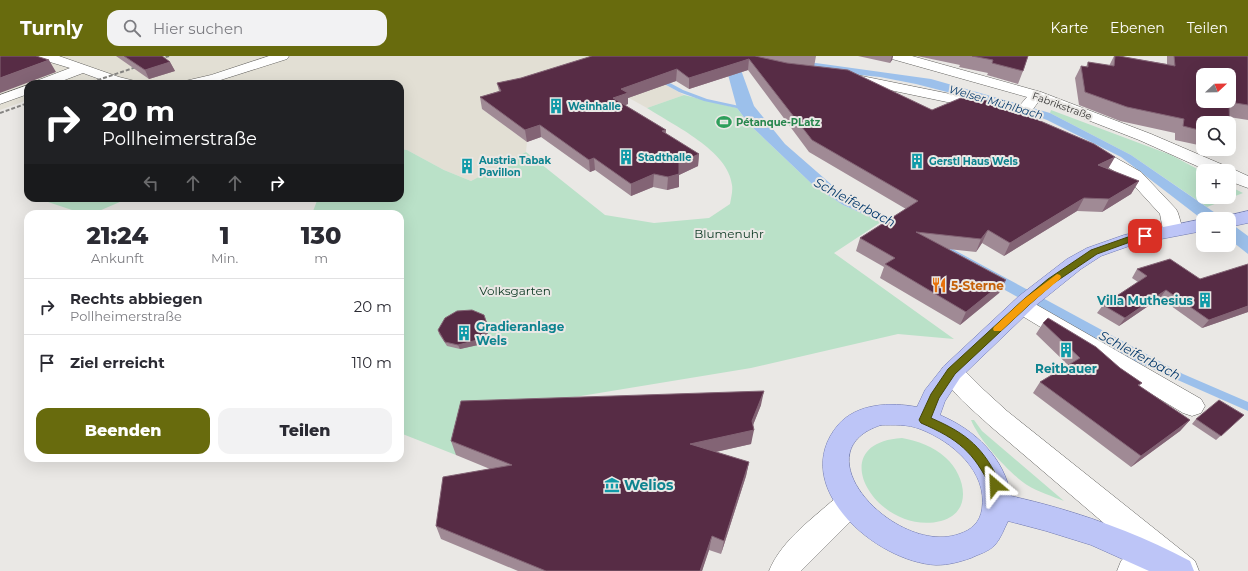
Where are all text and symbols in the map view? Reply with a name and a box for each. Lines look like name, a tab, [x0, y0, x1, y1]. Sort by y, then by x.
search box	[107, 10, 387, 46]
text: Turnly	[20, 17, 83, 40]
icon: search	[121, 17, 143, 39]
text: Hier suchen	[153, 19, 243, 38]
text: Karte	[1050, 19, 1088, 37]
text: Ebenen	[1110, 19, 1165, 37]
text: Teilen	[1187, 19, 1228, 37]
north arrow	[1196, 68, 1236, 108]
map controls	[1196, 68, 1236, 252]
water label: Welser Mühlbach	[947, 82, 1045, 122]
street label: Fabrikstraße	[1030, 89, 1094, 123]
text: 20 m	[102, 94, 175, 128]
icon: right	[36, 96, 88, 148]
building icon: Weinhalle	[547, 97, 565, 115]
place label: Weinhalle	[568, 100, 621, 113]
sports icon: Pétanque-PLatz	[715, 113, 733, 131]
place label: Pétanque-PLatz	[736, 116, 821, 129]
button: search	[1196, 116, 1236, 156]
text: Pollheimerstraße	[102, 128, 257, 150]
building icon: Stadthalle	[617, 148, 635, 166]
place label: Stadthalle	[638, 151, 691, 164]
building icon: Gerstl Haus Wels	[908, 152, 926, 170]
place label: Austria Tabak Pavillon	[478, 154, 551, 179]
place label: Gerstl Haus Wels	[929, 155, 1018, 168]
building icon: Austria Tabak Pavillon	[458, 157, 476, 175]
button: +	[1196, 164, 1236, 204]
icon: left	[140, 172, 162, 194]
icon: ahead	[182, 172, 204, 194]
icon: ahead	[224, 172, 246, 194]
icon: right	[266, 172, 288, 194]
water label: Schleiferbach	[812, 174, 898, 230]
button: −	[1196, 212, 1236, 252]
pin	[1128, 219, 1162, 253]
text: 21:24	[86, 221, 148, 250]
text: 1	[220, 221, 230, 250]
text: 130	[301, 221, 342, 250]
icon: arrive	[1134, 225, 1156, 247]
park label: Blumenuhr	[694, 226, 764, 241]
text: Ankunft	[91, 250, 144, 266]
text: Min.	[211, 250, 238, 266]
text: m	[314, 250, 328, 266]
restaurant icon: 5-Sterne	[930, 276, 948, 294]
place label: 5-Sterne	[951, 278, 1004, 293]
park label: Volksgarten	[479, 283, 551, 298]
text: Rechts abbiegen	[70, 289, 203, 308]
building icon: Villa Muthesius	[1196, 291, 1214, 309]
place label: Villa Muthesius	[1096, 293, 1194, 308]
icon: right	[36, 296, 58, 318]
text: 20 m	[354, 297, 392, 316]
text: Pollheimerstraße	[70, 308, 182, 324]
place label: Gradieranlage Wels	[476, 319, 565, 348]
building icon: Gradieranlage Wels	[455, 324, 473, 342]
water label: Schleiferbach	[1097, 327, 1183, 383]
building icon: Reitbauer	[1057, 341, 1075, 359]
icon: arrive	[36, 352, 58, 374]
text: Ziel erreicht	[70, 353, 165, 372]
text: 110 m	[351, 353, 392, 372]
place label: Reitbauer	[1035, 361, 1097, 376]
button: Beenden	[36, 408, 210, 454]
button: Teilen	[218, 408, 392, 454]
position arrow	[974, 464, 1016, 506]
museum icon: Welios	[603, 476, 621, 494]
place label: Welios	[624, 476, 674, 494]

